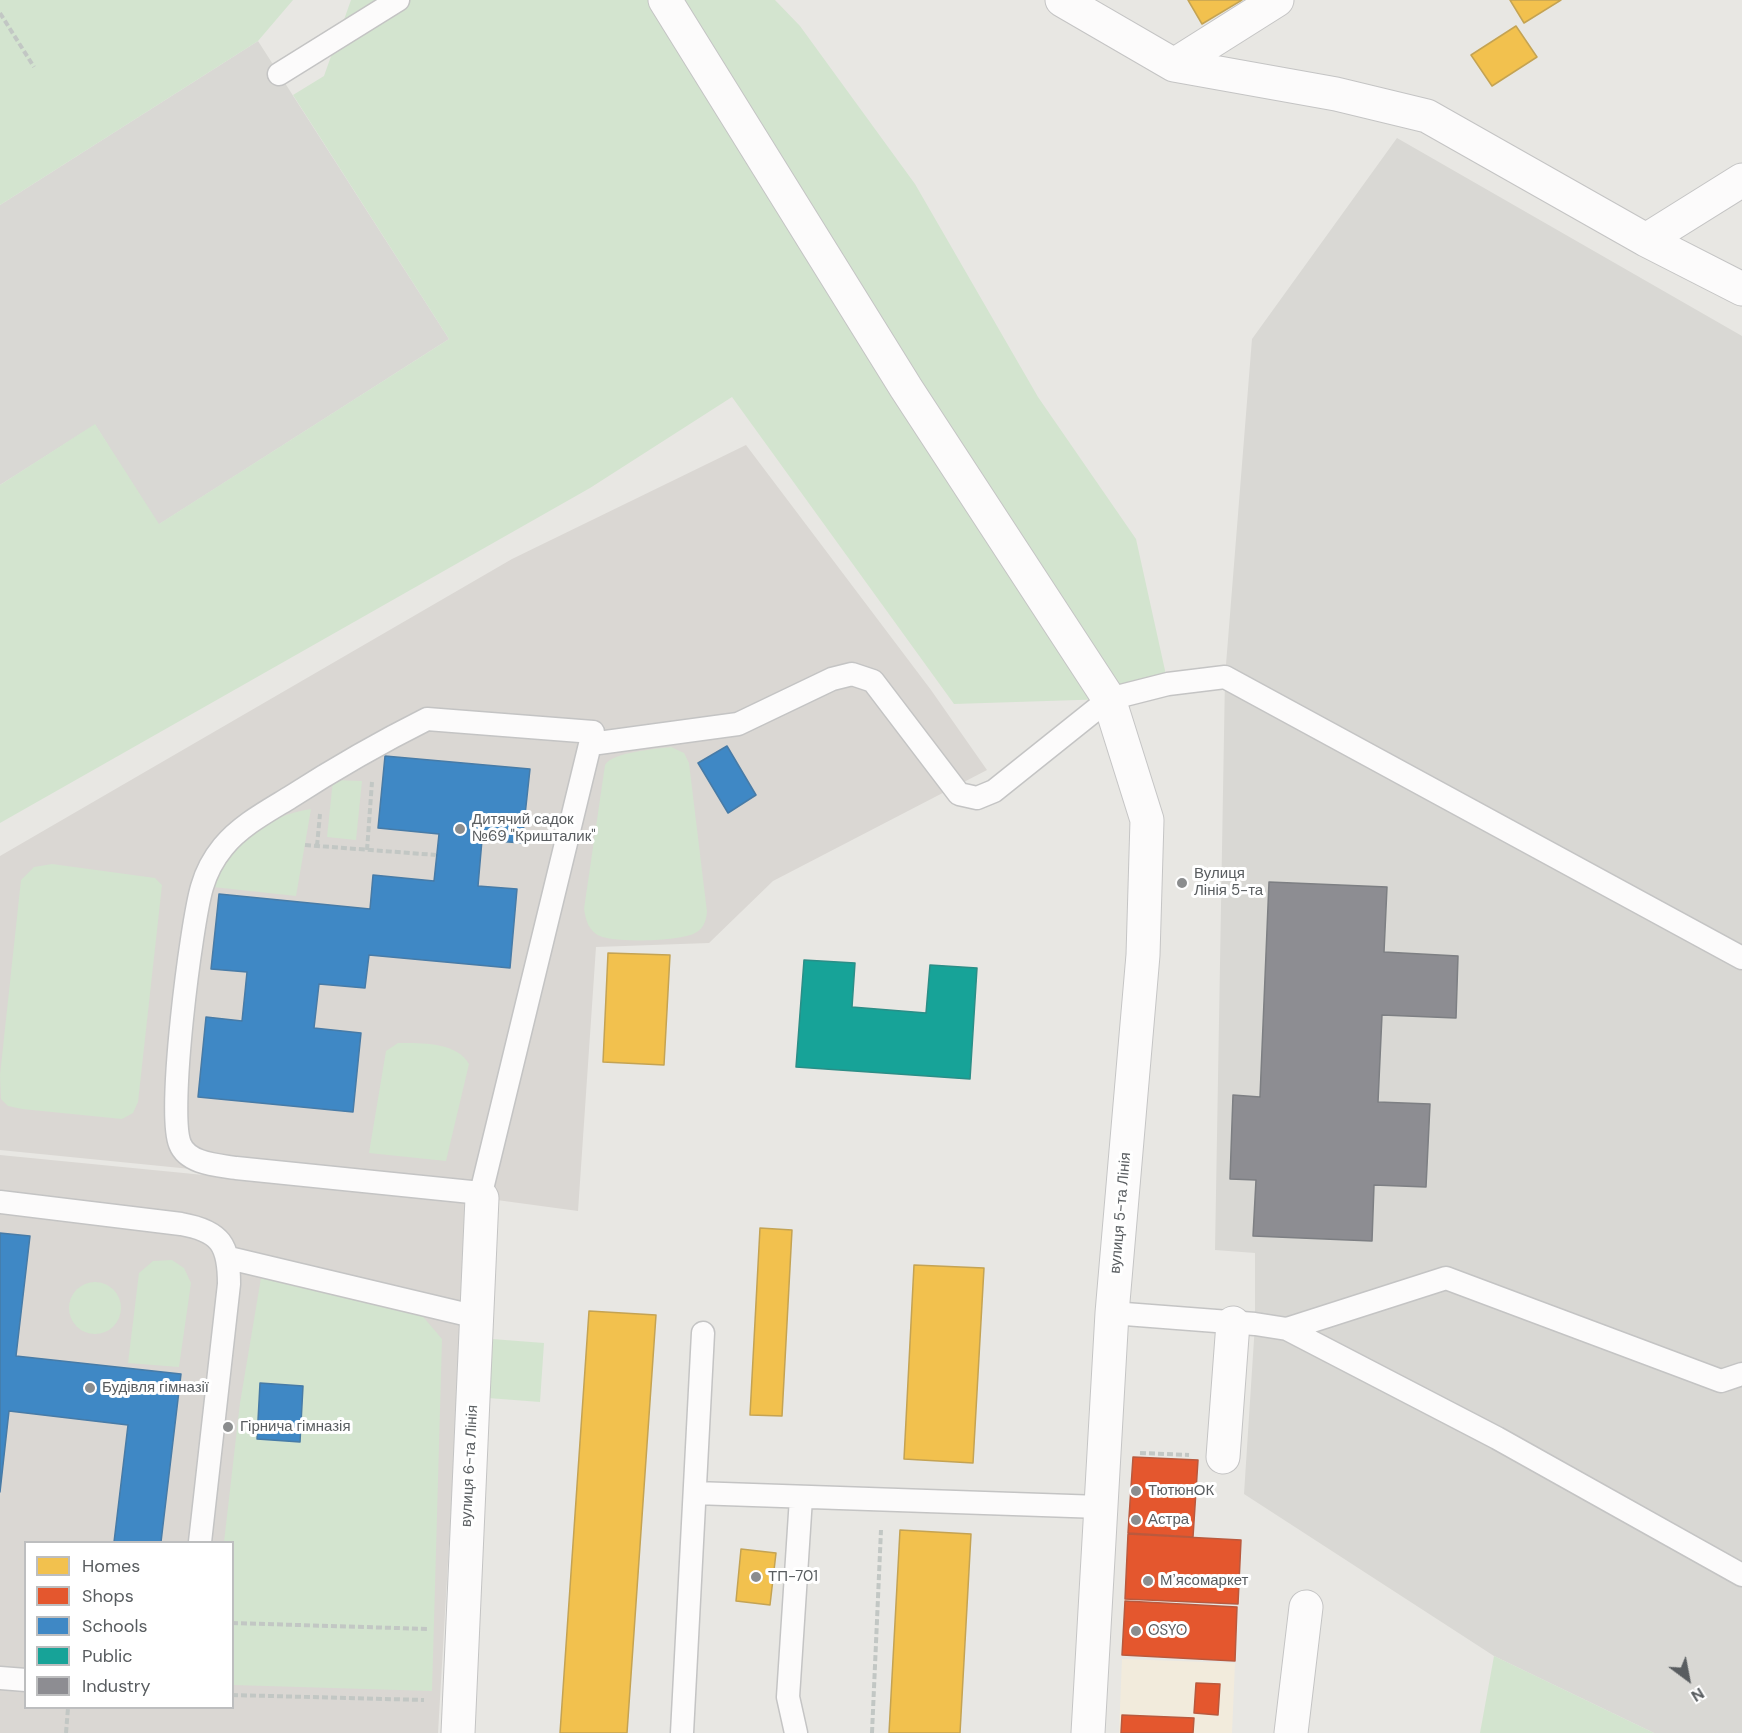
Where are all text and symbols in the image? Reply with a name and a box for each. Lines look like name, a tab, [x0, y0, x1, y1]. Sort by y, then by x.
place label: Дитячий садок №69 "Кришталик"	[472, 811, 596, 846]
marker: Дитячий садок №69 "Кришталик"	[453, 822, 467, 836]
place label: Вулиця Лінія 5-та	[1194, 865, 1263, 900]
marker: Вулиця Лінія 5-та	[1175, 876, 1189, 890]
street label: вулиця 5-та Лінія	[1107, 1152, 1135, 1274]
place label: Будівля гімназії	[102, 1379, 209, 1397]
marker: Будівля гімназії	[83, 1381, 97, 1395]
street label: вулиця 6-та Лінія	[458, 1405, 482, 1527]
place label: Гірнича гімназія	[240, 1418, 351, 1436]
marker: Гірнича гімназія	[221, 1420, 235, 1434]
place label: ТютюнОК	[1148, 1482, 1214, 1500]
marker: ТютюнОК	[1129, 1484, 1143, 1498]
place label: Астра	[1148, 1511, 1189, 1529]
marker: Астра	[1129, 1513, 1143, 1527]
legend	[24, 1541, 234, 1709]
text: Homes	[82, 1554, 140, 1578]
place label: ТП-701	[768, 1568, 818, 1586]
marker: ТП-701	[749, 1570, 763, 1584]
place label: Мʼясомаркет	[1160, 1572, 1248, 1590]
marker: Мʼясомаркет	[1141, 1574, 1155, 1588]
text: Shops	[82, 1584, 134, 1608]
text: Schools	[82, 1614, 147, 1638]
place label: OSYO	[1148, 1622, 1187, 1640]
marker: OSYO	[1129, 1624, 1143, 1638]
text: Public	[82, 1644, 133, 1668]
north arrow	[1658, 1649, 1718, 1709]
text: Industry	[82, 1674, 151, 1698]
text: N	[1687, 1683, 1708, 1707]

